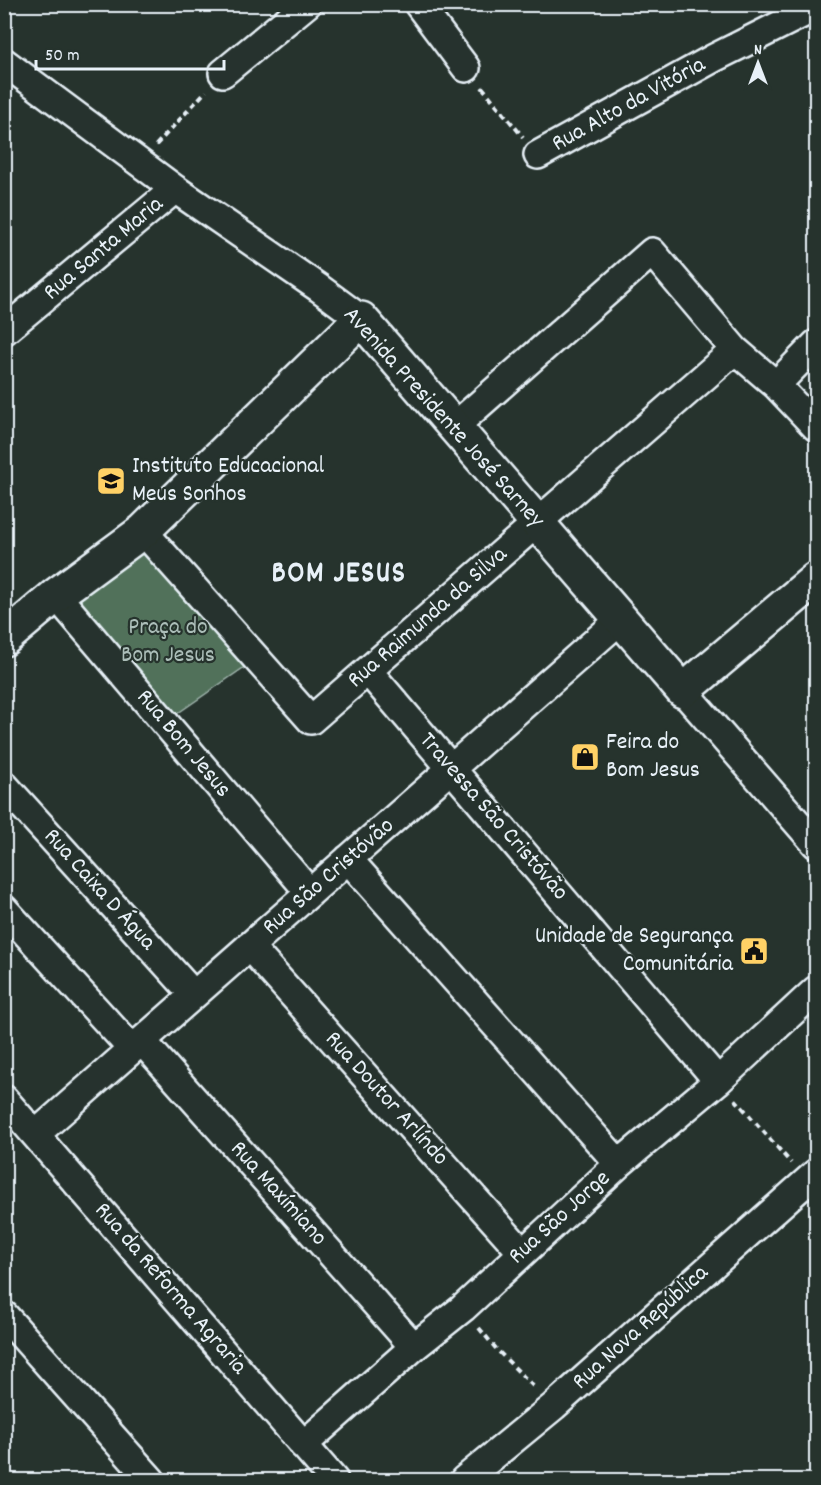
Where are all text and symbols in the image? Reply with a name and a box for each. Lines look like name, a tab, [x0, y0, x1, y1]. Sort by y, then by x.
scale bar	[36, 33, 224, 71]
north arrow	[728, 33, 788, 93]
text: N	[754, 39, 762, 62]
text: 50 m	[45, 44, 80, 69]
street label: Rua Alto da Vitória	[546, 48, 713, 161]
street label: Rua Santa Maria	[37, 188, 172, 309]
street label: Avenida Presidente José Sarney	[334, 300, 553, 537]
place label: Instituto Educacional Meus Sonhos	[132, 450, 325, 512]
school or university icon: Instituto Educacional Meus Sonhos	[95, 465, 127, 497]
street label: Rua Raimunda da Silva	[341, 538, 516, 697]
district label: BOM JESUS	[272, 554, 406, 597]
park label: Praça do Bom Jesus	[121, 611, 215, 673]
street label: Rua Bom Jesus	[127, 682, 239, 806]
street label: Travessa São Cristóvão	[410, 725, 576, 909]
place label: Feira do Bom Jesus	[606, 726, 700, 788]
shop icon: Feira do Bom Jesus	[569, 741, 601, 773]
street label: Rua São Cristóvão	[256, 810, 402, 944]
street label: Rua Caixa D Água	[35, 821, 164, 959]
place label: Unidade de Segurança Comunitária	[535, 920, 734, 982]
public building icon: Unidade de Segurança Comunitária	[738, 935, 770, 967]
street label: Rua Doutor Arlíndo	[316, 1024, 456, 1174]
street label: Rua Maxímiano	[221, 1134, 335, 1254]
street label: Rua São Jorge	[501, 1163, 619, 1273]
street label: Rua da Reforma Agraria	[85, 1195, 255, 1383]
street label: Rua Nova República	[565, 1257, 717, 1399]

